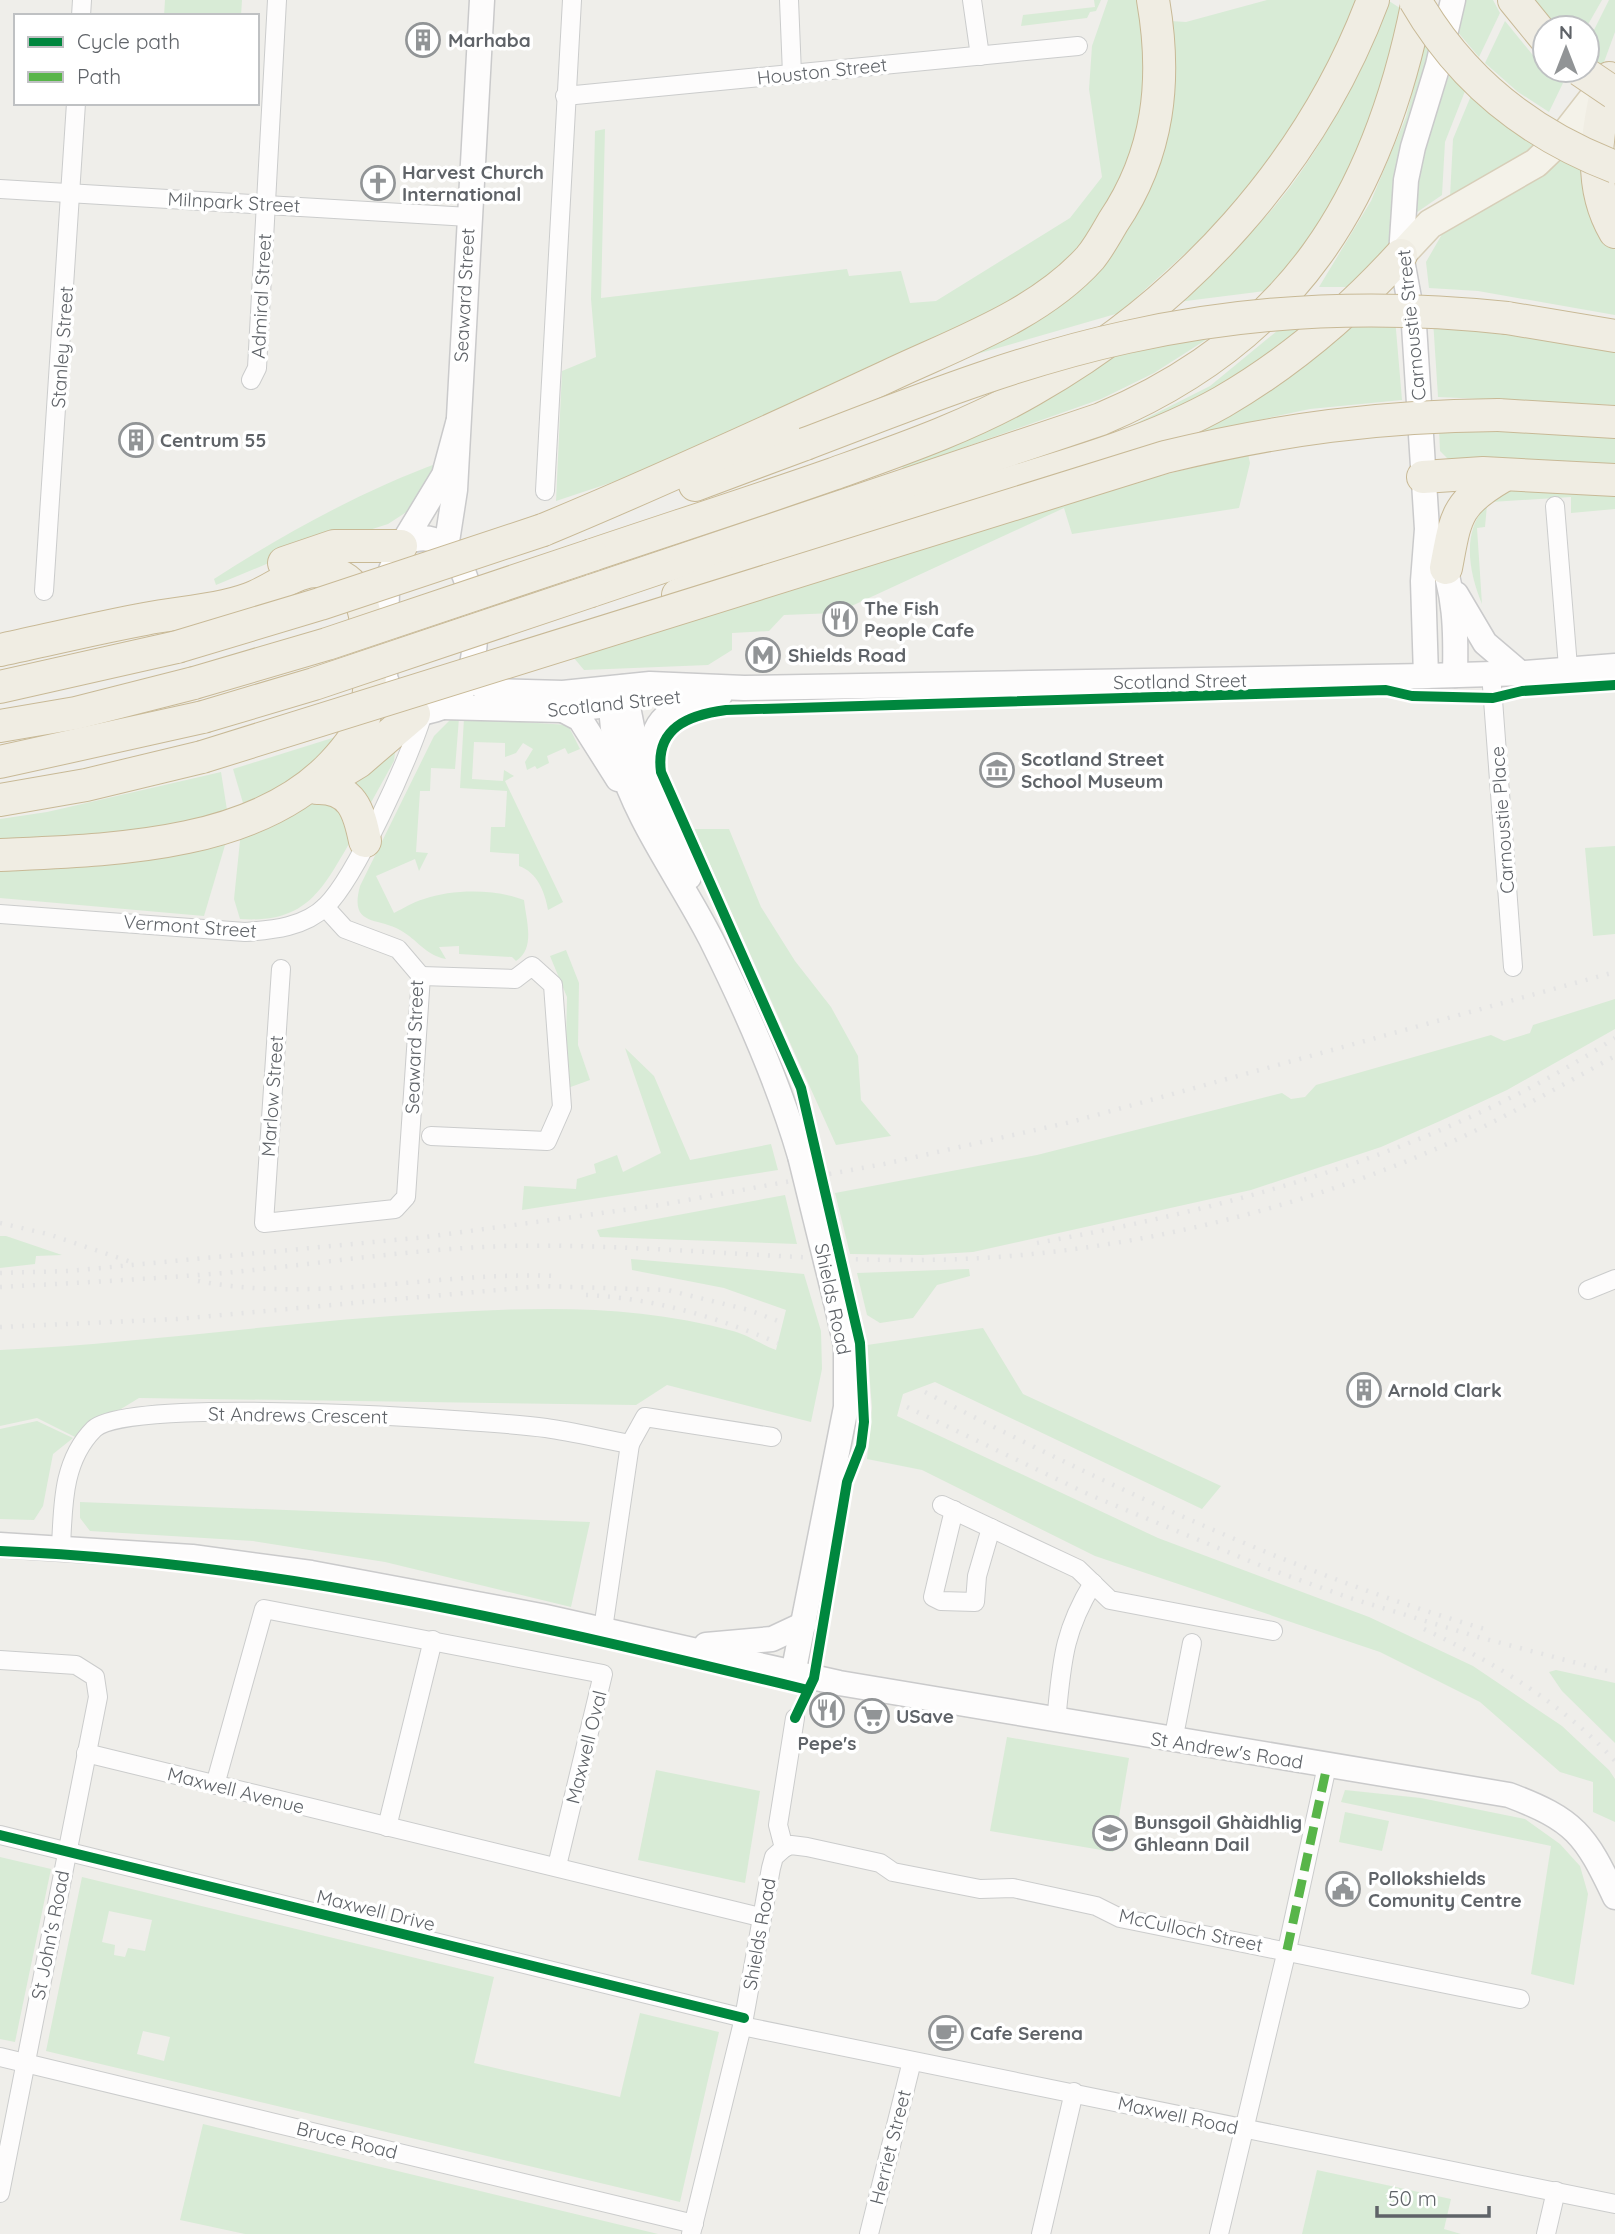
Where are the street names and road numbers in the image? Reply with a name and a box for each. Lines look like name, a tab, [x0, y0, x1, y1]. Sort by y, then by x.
street label: Houston Street	[756, 52, 888, 90]
street label: Milnpark Street	[167, 187, 301, 217]
street label: Seaward Street	[449, 227, 479, 363]
street label: Admiral Street	[246, 233, 276, 359]
street label: Carnoustie Street	[1391, 248, 1431, 402]
street label: Stanley Street	[46, 285, 78, 409]
street label: Scotland Street	[1113, 668, 1247, 694]
street label: Scotland Street	[546, 684, 682, 722]
street label: Carnoustie Place	[1485, 746, 1519, 894]
street label: Vermont Street	[123, 909, 257, 943]
street label: Seaward Street	[400, 979, 428, 1115]
street label: Marlow Street	[256, 1035, 288, 1157]
street label: Shields Road	[809, 1241, 857, 1357]
street label: St Andrews Crescent	[208, 1401, 388, 1429]
street label: Maxwell Oval	[560, 1688, 612, 1806]
street label: St Andrew's Road	[1149, 1726, 1305, 1774]
street label: Maxwell Avenue	[165, 1761, 307, 1819]
street label: St John's Road	[26, 1868, 74, 2002]
street label: Shields Road	[737, 1876, 781, 1992]
street label: Maxwell Drive	[314, 1884, 438, 1936]
street label: McCulloch Street	[1117, 1903, 1265, 1957]
street label: Herriet Street	[864, 2087, 916, 2207]
street label: Maxwell Road	[1116, 2091, 1240, 2139]
street label: Bruce Road	[294, 2116, 400, 2164]

